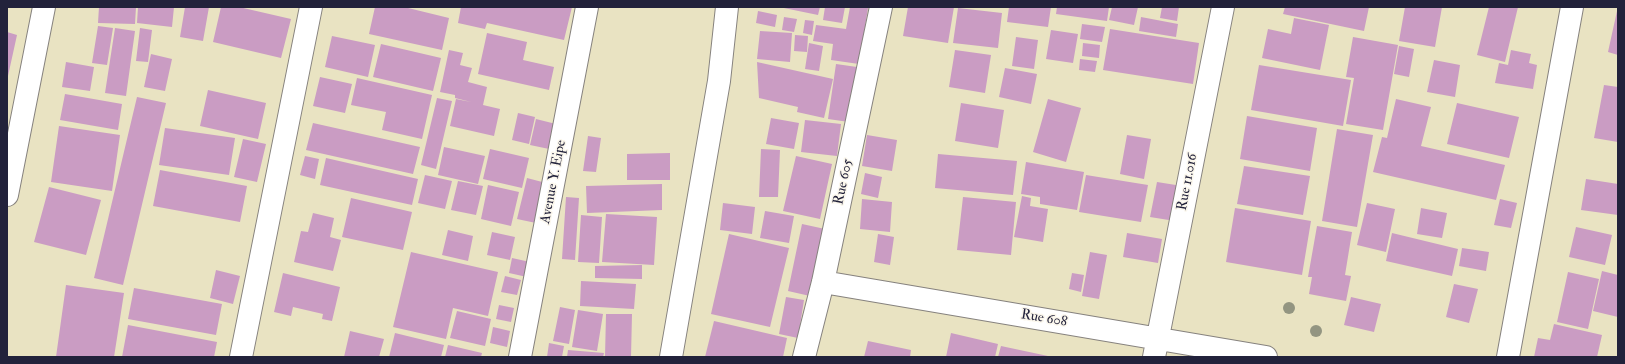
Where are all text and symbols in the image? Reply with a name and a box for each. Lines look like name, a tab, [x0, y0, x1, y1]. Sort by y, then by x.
street label: Avenue Y. Eipe	[538, 139, 570, 225]
street label: Rue 11.016	[1174, 152, 1202, 212]
street label: Rue 605	[831, 158, 857, 206]
street label: Rue 608	[1020, 307, 1068, 331]

